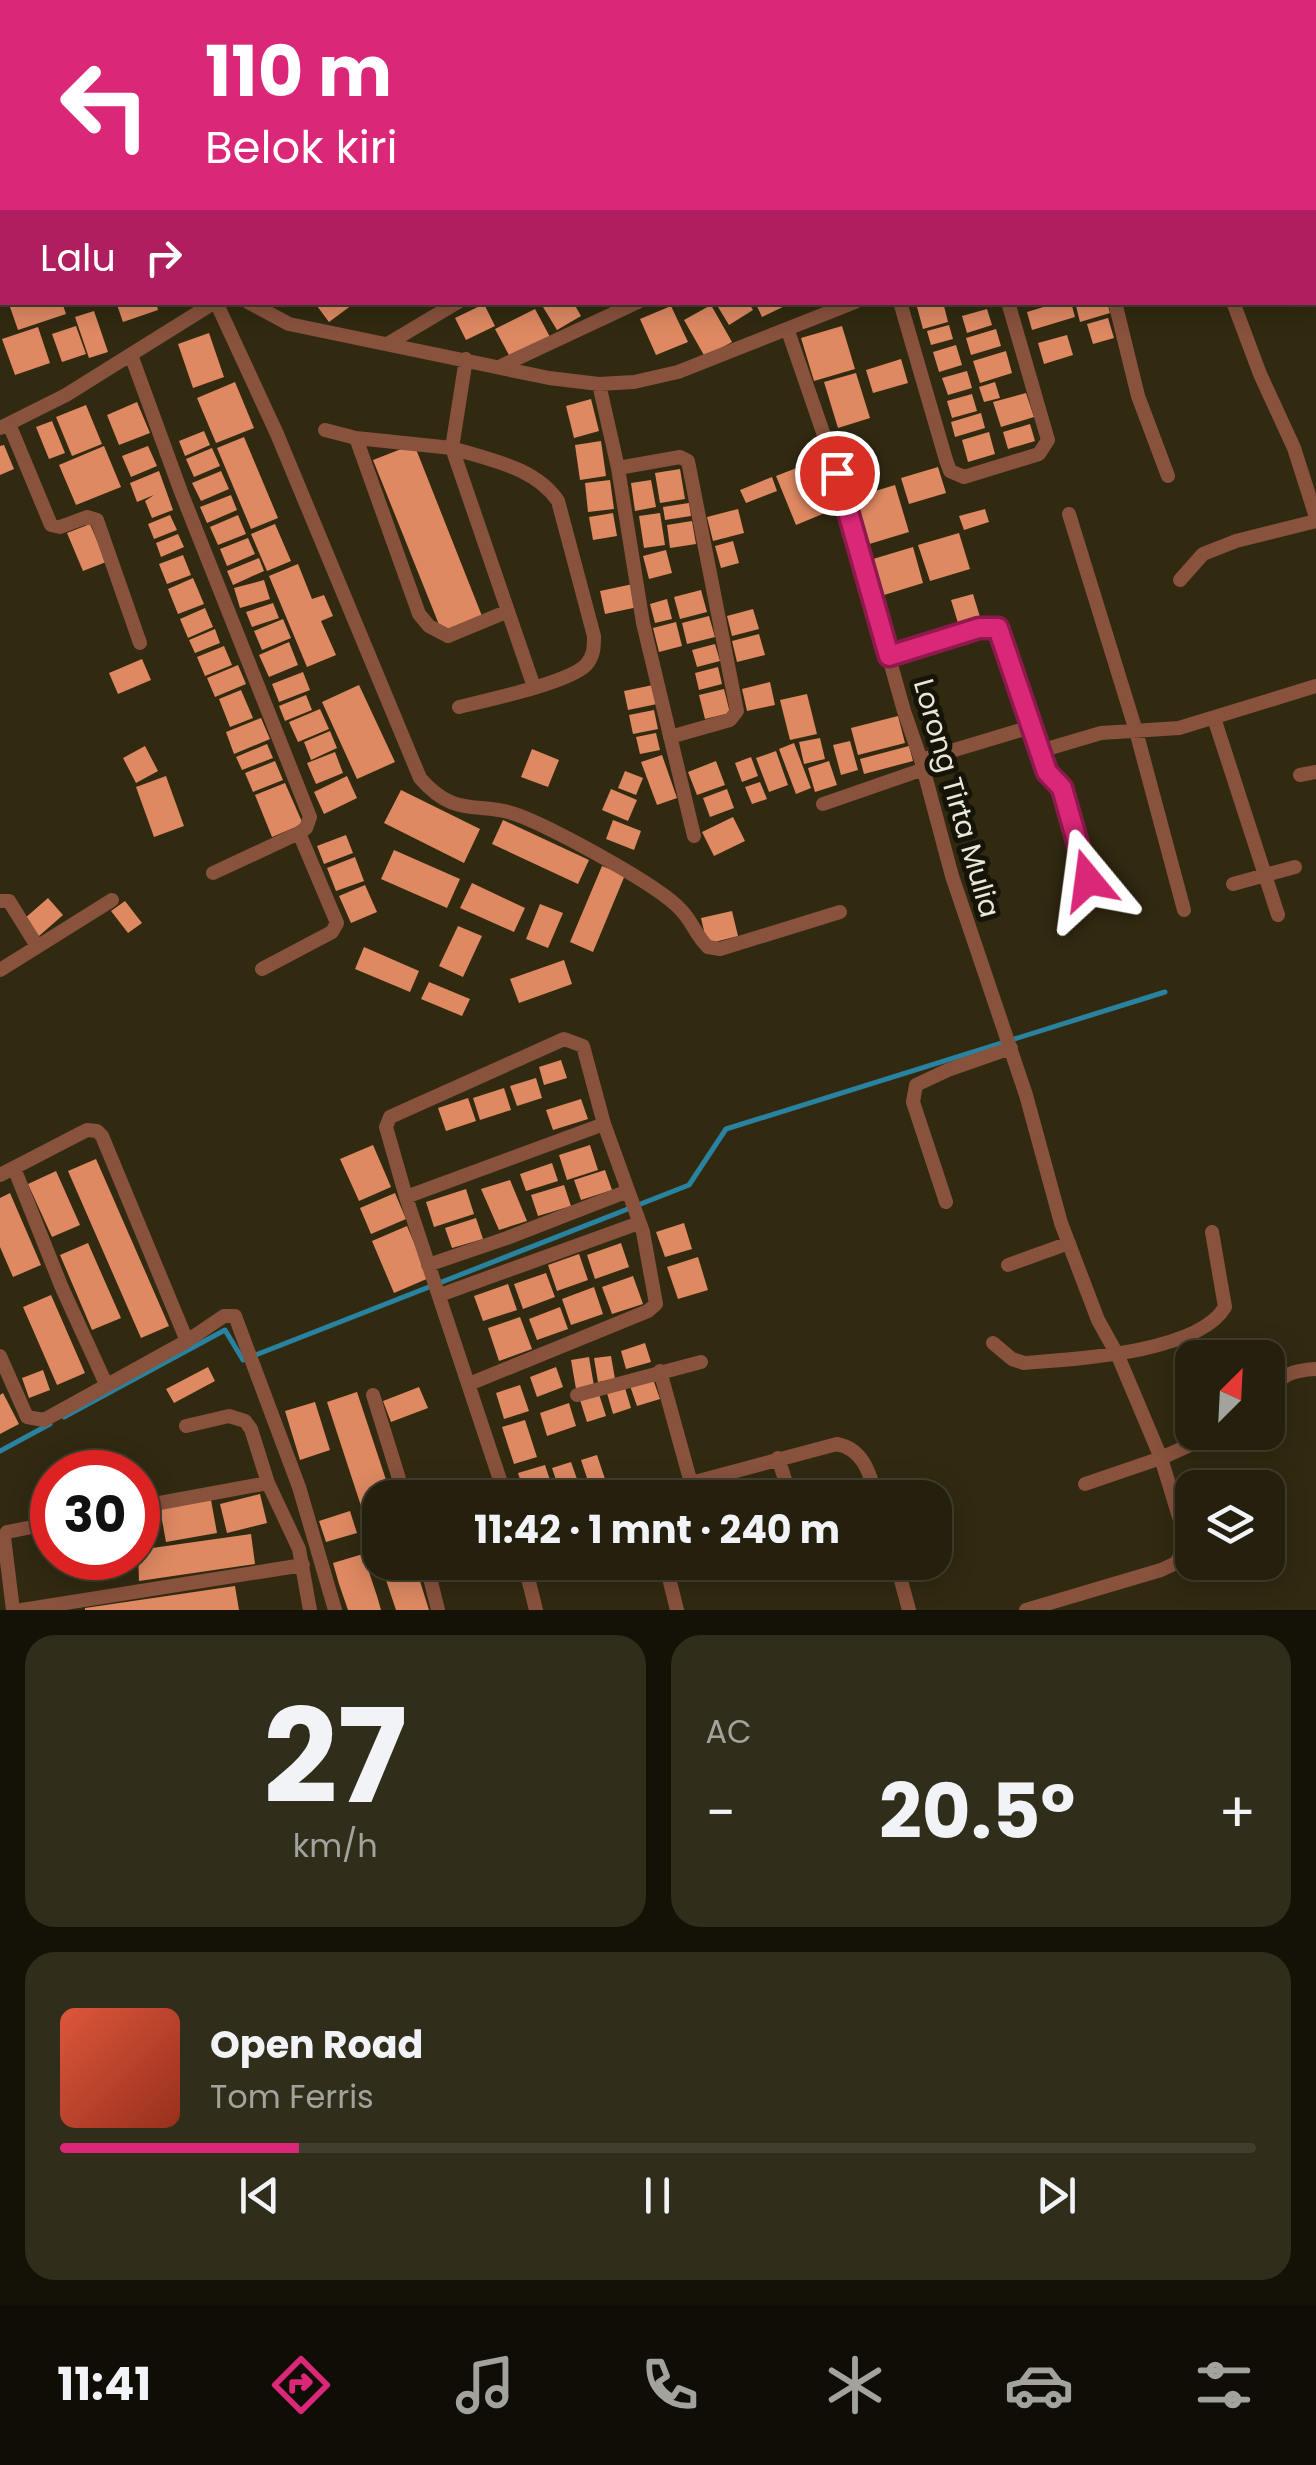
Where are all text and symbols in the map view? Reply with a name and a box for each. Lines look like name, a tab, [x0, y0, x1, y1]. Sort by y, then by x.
text: 110 m	[205, 22, 392, 121]
icon: left	[40, 40, 170, 170]
text: Belok kiri	[205, 116, 398, 179]
icon: right	[136, 230, 191, 285]
text: Lalu	[40, 231, 116, 284]
pin	[795, 431, 880, 516]
icon: arrive	[810, 446, 865, 501]
street label: Lorong Tirta Mulia	[904, 674, 1009, 922]
position arrow	[1036, 828, 1140, 932]
north arrow	[1175, 1340, 1285, 1450]
map controls	[1175, 1340, 1285, 1580]
speed limit sign: 30	[30, 1450, 160, 1580]
button: layers	[1175, 1470, 1285, 1580]
text: 11:42 · 1 mnt · 240 m	[474, 1503, 840, 1556]
text: 27	[263, 1665, 407, 1848]
text: AC	[706, 1709, 752, 1754]
text: 20.5°	[879, 1759, 1075, 1864]
text: −	[706, 1774, 736, 1851]
text: +	[1218, 1774, 1256, 1851]
text: km/h	[293, 1823, 378, 1868]
text: Open Road	[210, 2018, 423, 2071]
text: Tom Ferris	[210, 2074, 374, 2119]
icon: previous	[232, 2168, 287, 2223]
icon: pause	[630, 2168, 685, 2223]
icon: next	[1029, 2168, 1084, 2223]
icon: directions	[266, 2350, 336, 2420]
icon: music	[450, 2350, 520, 2420]
icon: phone	[635, 2350, 705, 2420]
icon: climate	[820, 2350, 890, 2420]
icon: car	[1004, 2350, 1074, 2420]
icon: filters	[1189, 2350, 1259, 2420]
text: 11:41	[57, 2353, 151, 2416]

